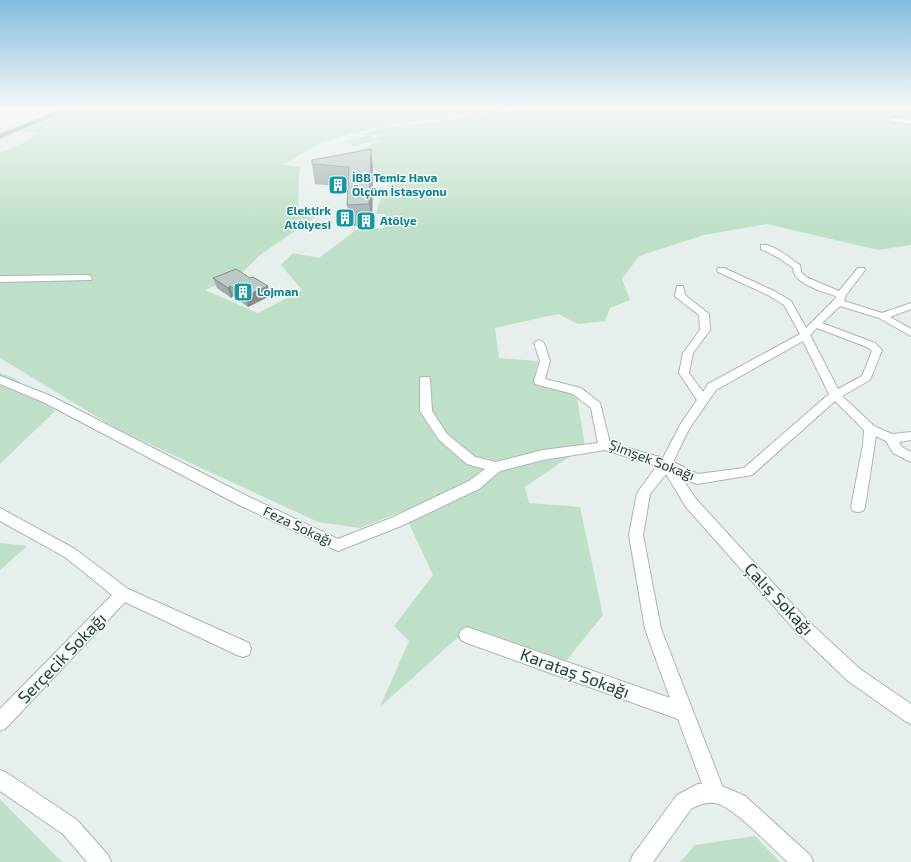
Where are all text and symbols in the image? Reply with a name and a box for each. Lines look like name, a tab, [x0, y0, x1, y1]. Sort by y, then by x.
place label: İBB Temiz Hava Ölçüm İstasyonu	[352, 170, 447, 199]
building icon: İBB Temiz Hava Ölçüm İstasyonu	[327, 174, 349, 196]
place label: Elektirk Atölyesi	[285, 203, 331, 232]
building icon: Elektirk Atölyesi	[334, 207, 356, 229]
building icon: Atölye	[355, 210, 377, 232]
place label: Atölye	[380, 213, 417, 228]
building icon: Lojman	[232, 281, 254, 303]
place label: Lojman	[257, 284, 298, 299]
street label: Şimşek Sokağı	[607, 435, 697, 485]
street label: Feza Sokağı	[261, 502, 336, 549]
street label: Çalış Sokağı	[740, 558, 818, 640]
street label: Serçecik Sokağı	[13, 608, 111, 708]
street label: Karataş Sokağı	[517, 643, 633, 703]

